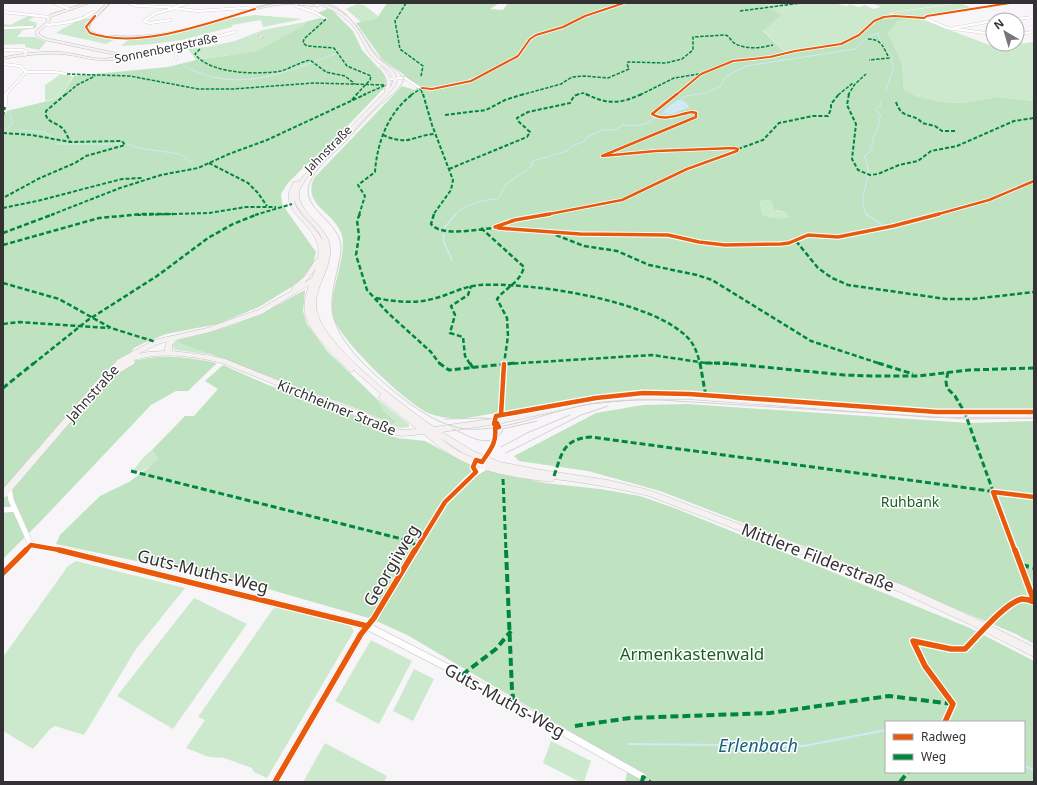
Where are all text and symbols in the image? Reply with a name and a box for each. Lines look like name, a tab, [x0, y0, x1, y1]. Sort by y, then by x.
north arrow	[985, 12, 1025, 52]
text: N	[990, 15, 1007, 32]
street label: Sonnenbergstraße	[113, 29, 219, 67]
street label: Jahnstraße	[300, 121, 356, 177]
street label: Jahnstraße	[60, 360, 123, 427]
street label: Kirchheimer Straße	[275, 374, 399, 440]
park label: Ruhbank	[881, 492, 940, 511]
street label: Mittlere Filderstraße	[738, 517, 898, 597]
street label: Georgiiweg	[358, 520, 424, 610]
street label: Guts-Muths-Weg	[135, 544, 271, 598]
park label: Armenkastenwald	[620, 642, 764, 665]
street label: Guts-Muths-Weg	[441, 657, 569, 743]
legend	[885, 721, 1025, 773]
text: Radweg	[921, 728, 966, 745]
water label: Erlenbach	[718, 733, 798, 757]
text: Weg	[921, 748, 946, 765]

